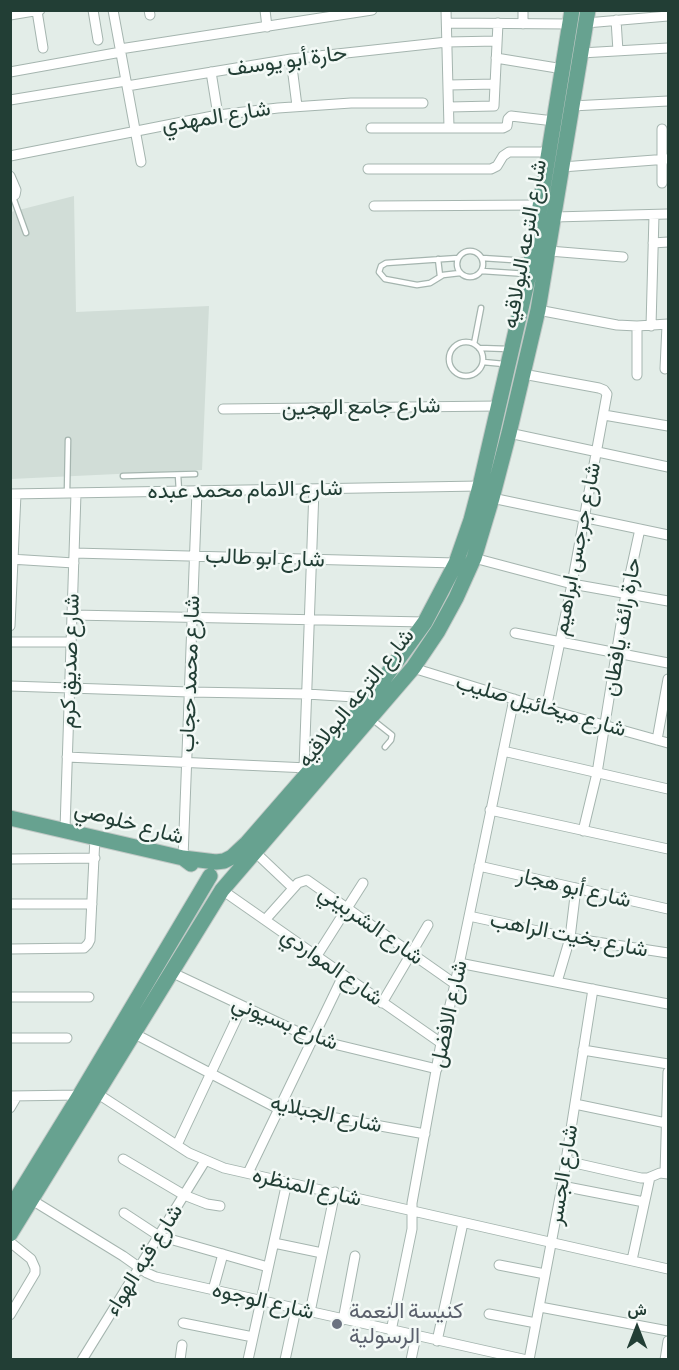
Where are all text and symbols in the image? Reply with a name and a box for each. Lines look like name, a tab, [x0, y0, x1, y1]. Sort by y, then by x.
street label: حارة أبو يوسف	[225, 40, 349, 82]
street label: شارع المهدي	[160, 95, 272, 139]
street label: شارع الترعه البولاقيه	[497, 157, 553, 331]
street label: شارع جامع الهجين	[281, 392, 441, 422]
street label: شارع جرجس ابراهيم	[547, 460, 607, 638]
street label: شارع الامام محمد عبده	[147, 475, 343, 505]
street label: شارع ابو طالب	[205, 543, 325, 573]
street label: حارة رائف يافطان	[597, 556, 647, 698]
street label: شارع صديق كرم	[54, 593, 86, 729]
street label: شارع محمد حجاب	[174, 595, 206, 753]
street label: شارع الترعه البولاقيه	[292, 623, 420, 773]
street label: شارع ميخائيل صليب	[453, 669, 629, 743]
street label: شارع خلوصي	[71, 796, 187, 850]
street label: شارع أبو هجار	[514, 862, 634, 914]
street label: شارع الشربيني	[313, 879, 429, 971]
street label: شارع بخيت الراهب	[488, 907, 650, 963]
street label: شارع المواردي	[276, 922, 388, 1012]
street label: شارع الافضل	[425, 958, 473, 1070]
street label: شارع بسيوني	[228, 990, 342, 1056]
street label: شارع الجبلايه	[268, 1089, 384, 1139]
street label: شارع الجسر	[542, 1123, 584, 1227]
street label: شارع المنظره	[250, 1162, 364, 1212]
street label: شارع قبه الهواء	[99, 1199, 189, 1321]
street label: شارع الوجوه	[209, 1276, 317, 1326]
place label: كنيسة النعمة الرسولية	[349, 1298, 463, 1350]
north arrow	[607, 1298, 667, 1358]
text: ش	[627, 1302, 647, 1318]
marker: كنيسة النعمة الرسولية	[330, 1317, 344, 1331]

